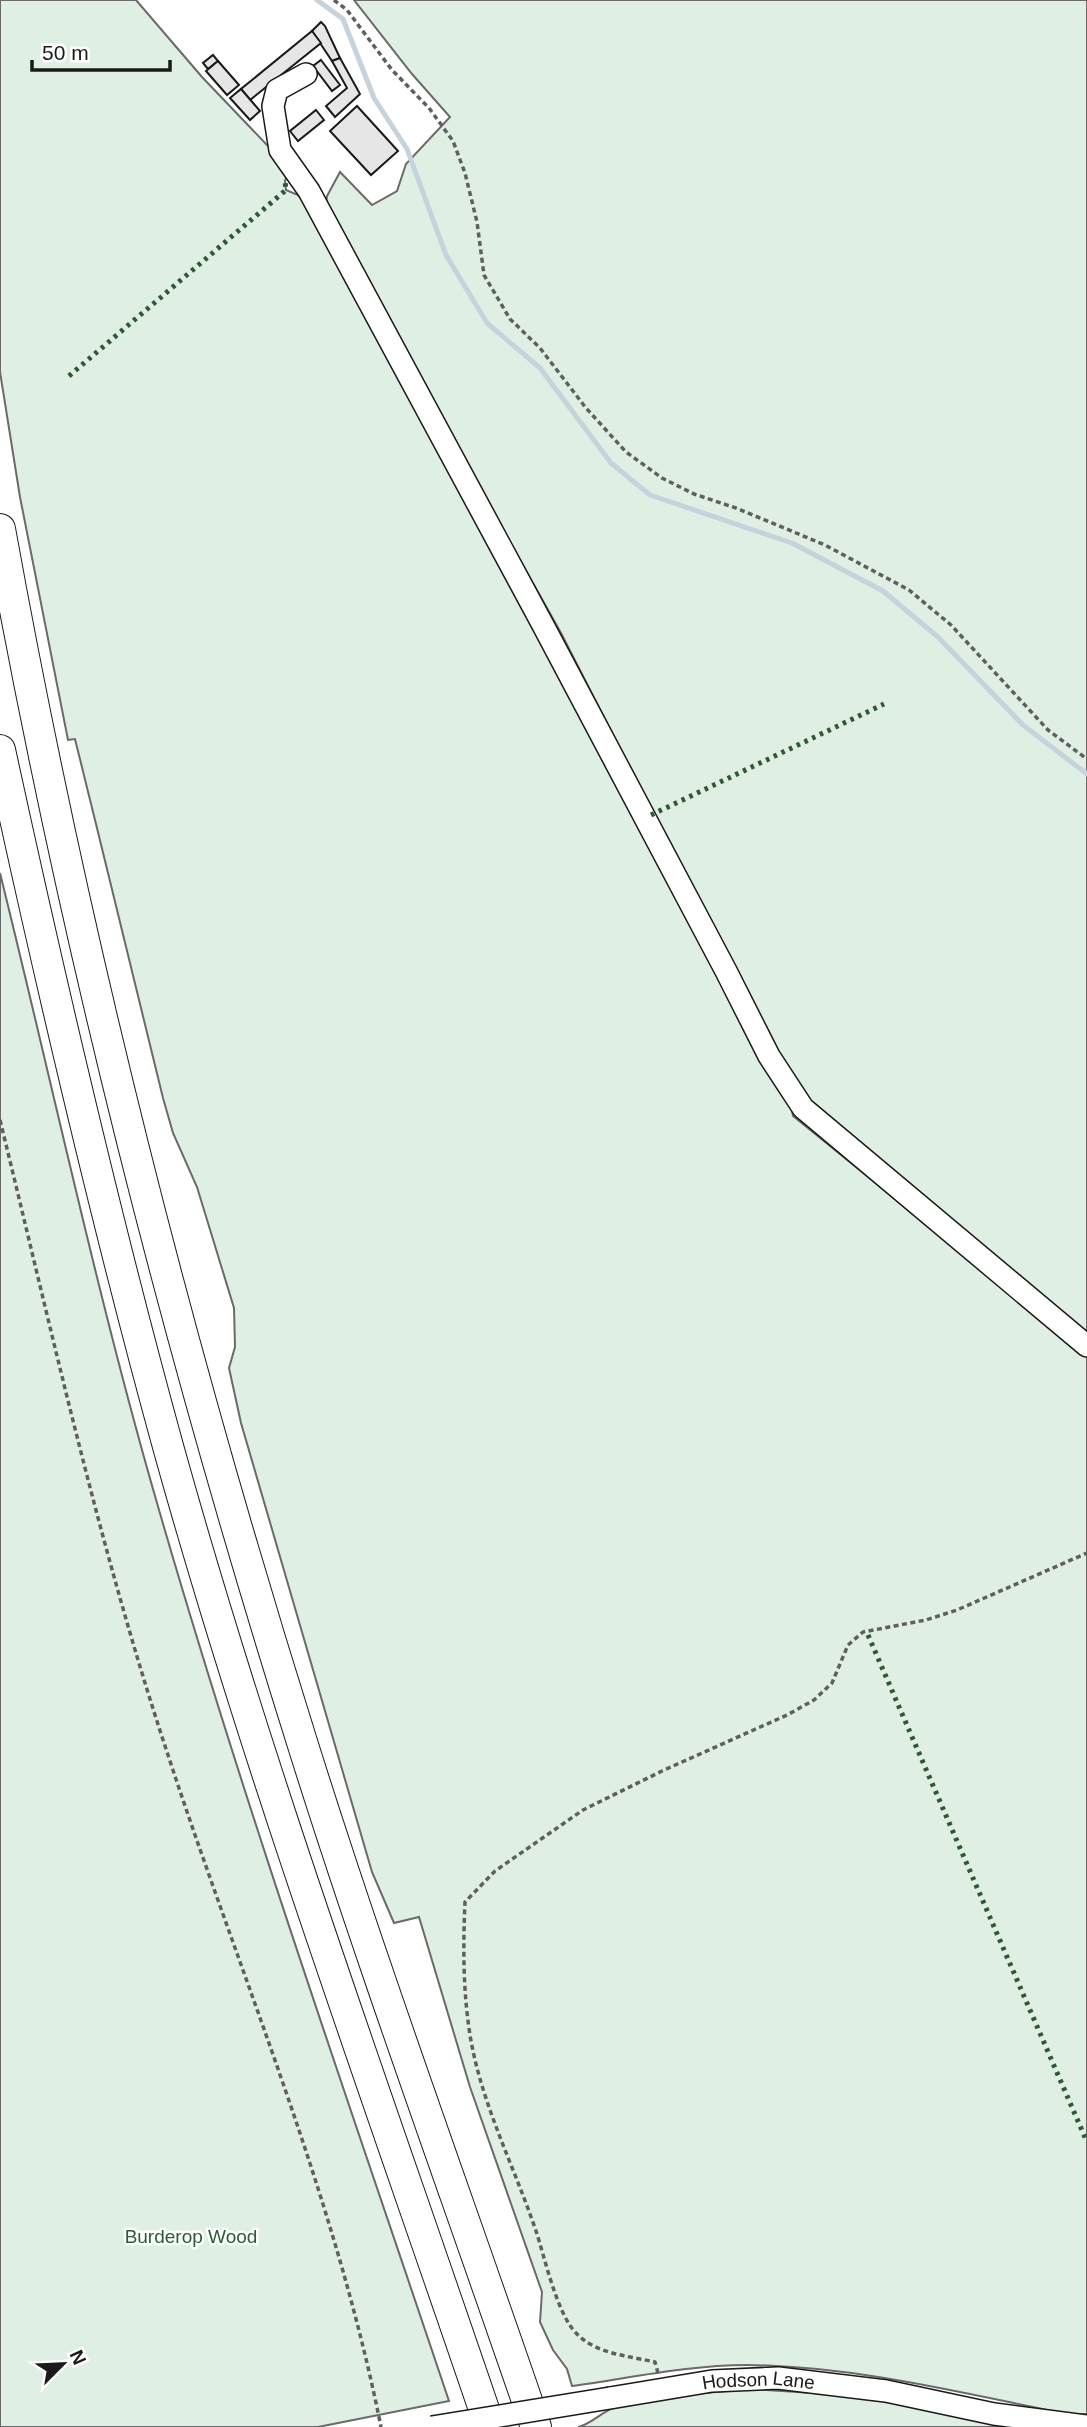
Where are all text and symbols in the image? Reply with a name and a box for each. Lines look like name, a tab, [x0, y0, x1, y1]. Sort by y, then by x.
scale bar	[32, 28, 170, 72]
text: 50 m	[42, 41, 89, 64]
park label: Burderop Wood	[125, 2226, 257, 2247]
north arrow	[28, 2329, 98, 2399]
text: N	[66, 2347, 90, 2368]
street label: Hodson Lane	[700, 2367, 816, 2393]

